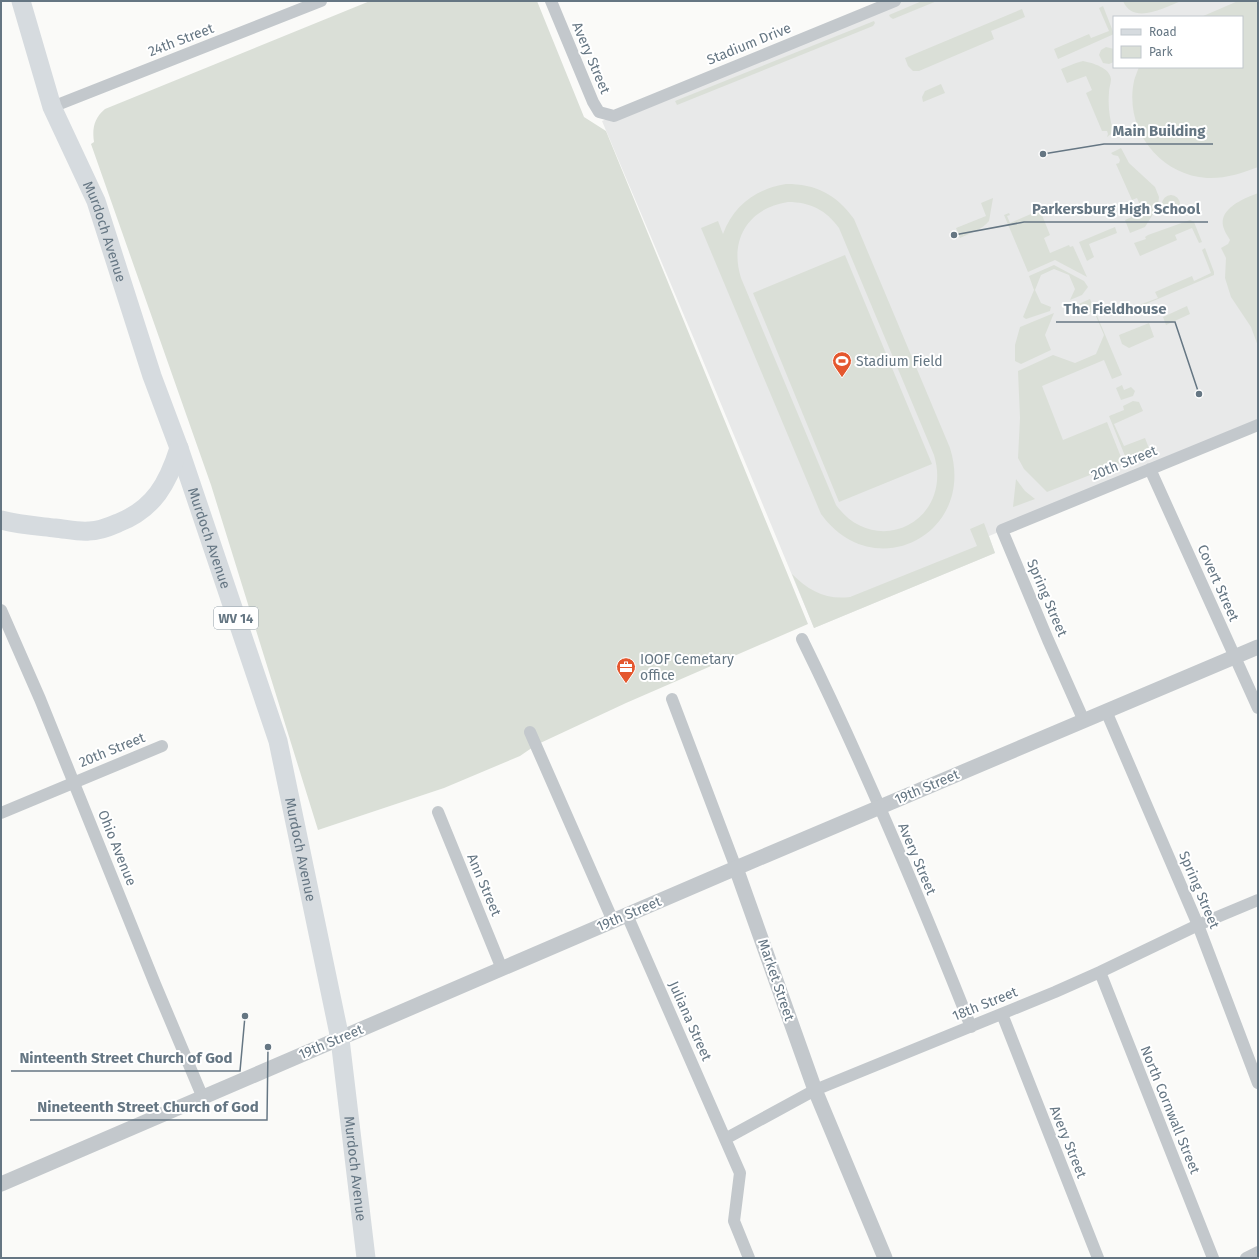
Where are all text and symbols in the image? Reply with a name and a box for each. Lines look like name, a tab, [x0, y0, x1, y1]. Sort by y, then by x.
legend	[1113, 16, 1243, 68]
street label: 24th Street	[146, 19, 217, 60]
street label: Avery Street	[568, 19, 614, 97]
street label: Stadium Drive	[704, 19, 794, 69]
text: Road	[1149, 25, 1177, 39]
text: Park	[1149, 45, 1173, 59]
callout: Main Building	[1104, 117, 1213, 144]
text: Main Building	[1112, 122, 1206, 140]
street label: Murdoch Avenue	[79, 178, 130, 284]
callout: Parkersburg High School	[1024, 195, 1208, 222]
text: Parkersburg High School	[1032, 200, 1201, 218]
callout: The Fieldhouse	[1056, 295, 1175, 322]
text: The Fieldhouse	[1064, 300, 1166, 318]
sports icon: Stadium Field	[831, 350, 853, 378]
place label: Stadium Field	[856, 353, 943, 370]
street label: 20th Street	[1089, 442, 1160, 484]
street label: Murdoch Avenue	[184, 485, 234, 591]
street label: Covert Street	[1193, 542, 1243, 625]
street label: Spring Street	[1023, 557, 1071, 640]
road number: WV 14	[214, 607, 258, 629]
place label: IOOF Cemetary office	[640, 651, 734, 684]
office icon: IOOF Cemetary office	[615, 656, 637, 684]
street label: 20th Street	[77, 729, 148, 771]
street label: 19th Street	[892, 765, 963, 808]
street label: Murdoch Avenue	[281, 796, 320, 903]
street label: Ohio Avenue	[94, 808, 140, 888]
street label: Avery Street	[894, 820, 940, 898]
street label: Spring Street	[1175, 849, 1223, 932]
street label: Ann Street	[463, 851, 505, 920]
street label: 19th Street	[594, 892, 665, 935]
street label: Market Street	[754, 937, 798, 1024]
street label: Juliana Street	[665, 978, 716, 1064]
street label: 18th Street	[950, 983, 1021, 1025]
street label: 19th Street	[296, 1020, 367, 1063]
street label: North Cornwall Street	[1137, 1043, 1204, 1177]
callout: Ninteenth Street Church of God	[11, 1044, 240, 1071]
text: Ninteenth Street Church of God	[19, 1049, 233, 1067]
callout: Nineteenth Street Church of God	[30, 1093, 267, 1120]
text: Nineteenth Street Church of God	[37, 1098, 259, 1116]
street label: Avery Street	[1046, 1103, 1091, 1182]
street label: Murdoch Avenue	[341, 1115, 370, 1222]

